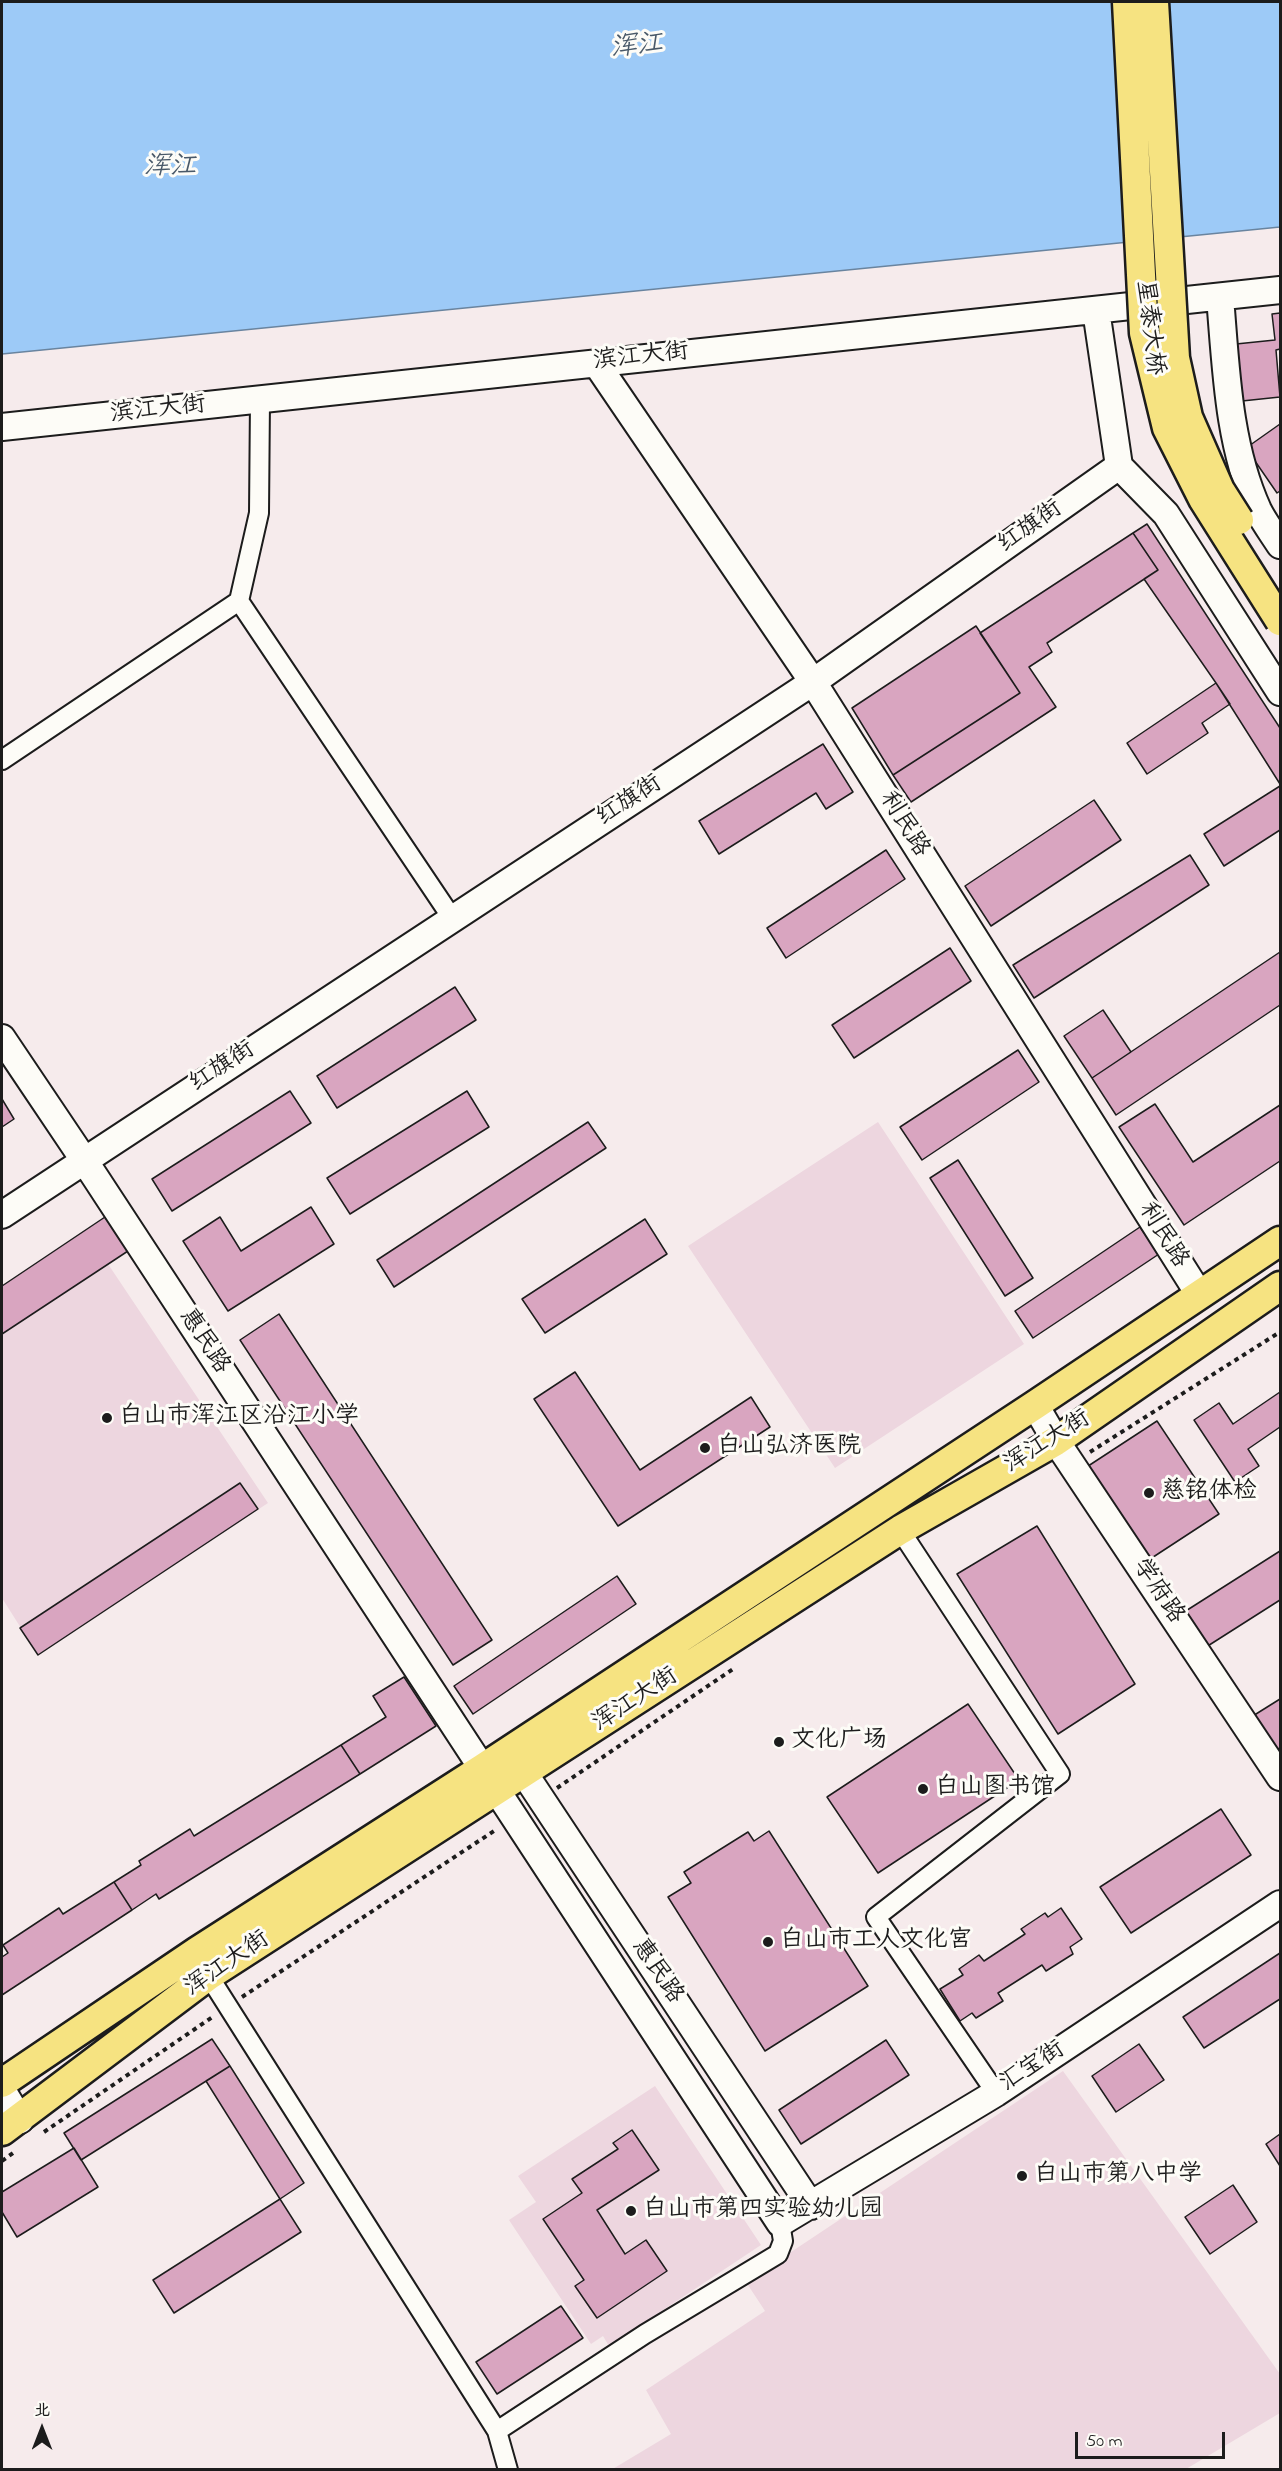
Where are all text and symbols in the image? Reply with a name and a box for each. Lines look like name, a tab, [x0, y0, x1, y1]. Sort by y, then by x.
water label: 浑江	[610, 30, 664, 66]
water label: 浑江	[144, 153, 196, 185]
street label: 星泰大桥	[1128, 279, 1168, 377]
street label: 滨江大街	[592, 339, 690, 377]
street label: 滨江大街	[109, 392, 207, 430]
street label: 红旗街	[993, 496, 1069, 560]
street label: 红旗街	[592, 770, 668, 834]
street label: 利民路	[872, 787, 934, 863]
street label: 红旗街	[185, 1036, 261, 1100]
street label: 利民路	[1131, 1198, 1193, 1274]
street label: 惠民路	[171, 1304, 235, 1380]
place label: 白山市浑江区沿江小学	[119, 1404, 359, 1432]
street label: 浑江大街	[1000, 1405, 1096, 1481]
marker: 白山市浑江区沿江小学	[100, 1411, 114, 1425]
place label: 白山弘济医院	[717, 1434, 861, 1462]
marker: 白山弘济医院	[698, 1441, 712, 1455]
place label: 慈铭体检	[1161, 1479, 1257, 1507]
marker: 慈铭体检	[1142, 1486, 1156, 1500]
street label: 学府路	[1125, 1554, 1189, 1630]
street label: 浑江大街	[588, 1663, 684, 1739]
place label: 文化广场	[791, 1728, 887, 1756]
marker: 文化广场	[772, 1735, 786, 1749]
place label: 白山图书馆	[935, 1775, 1055, 1803]
marker: 白山图书馆	[916, 1782, 930, 1796]
street label: 浑江大街	[180, 1926, 276, 2004]
place label: 白山市工人文化宫	[780, 1928, 972, 1956]
street label: 惠民路	[624, 1934, 688, 2010]
marker: 白山市工人文化宫	[761, 1935, 775, 1949]
street label: 汇宝街	[995, 2036, 1071, 2100]
place label: 白山市第八中学	[1034, 2162, 1202, 2190]
marker: 白山市第八中学	[1015, 2169, 1029, 2183]
place label: 白山市第四实验幼儿园	[643, 2197, 883, 2225]
marker: 白山市第四实验幼儿园	[624, 2204, 638, 2218]
north arrow	[12, 2399, 72, 2459]
text: 北	[34, 2399, 50, 2423]
scale bar	[1078, 2420, 1228, 2458]
text: 50 m	[1086, 2429, 1123, 2455]

